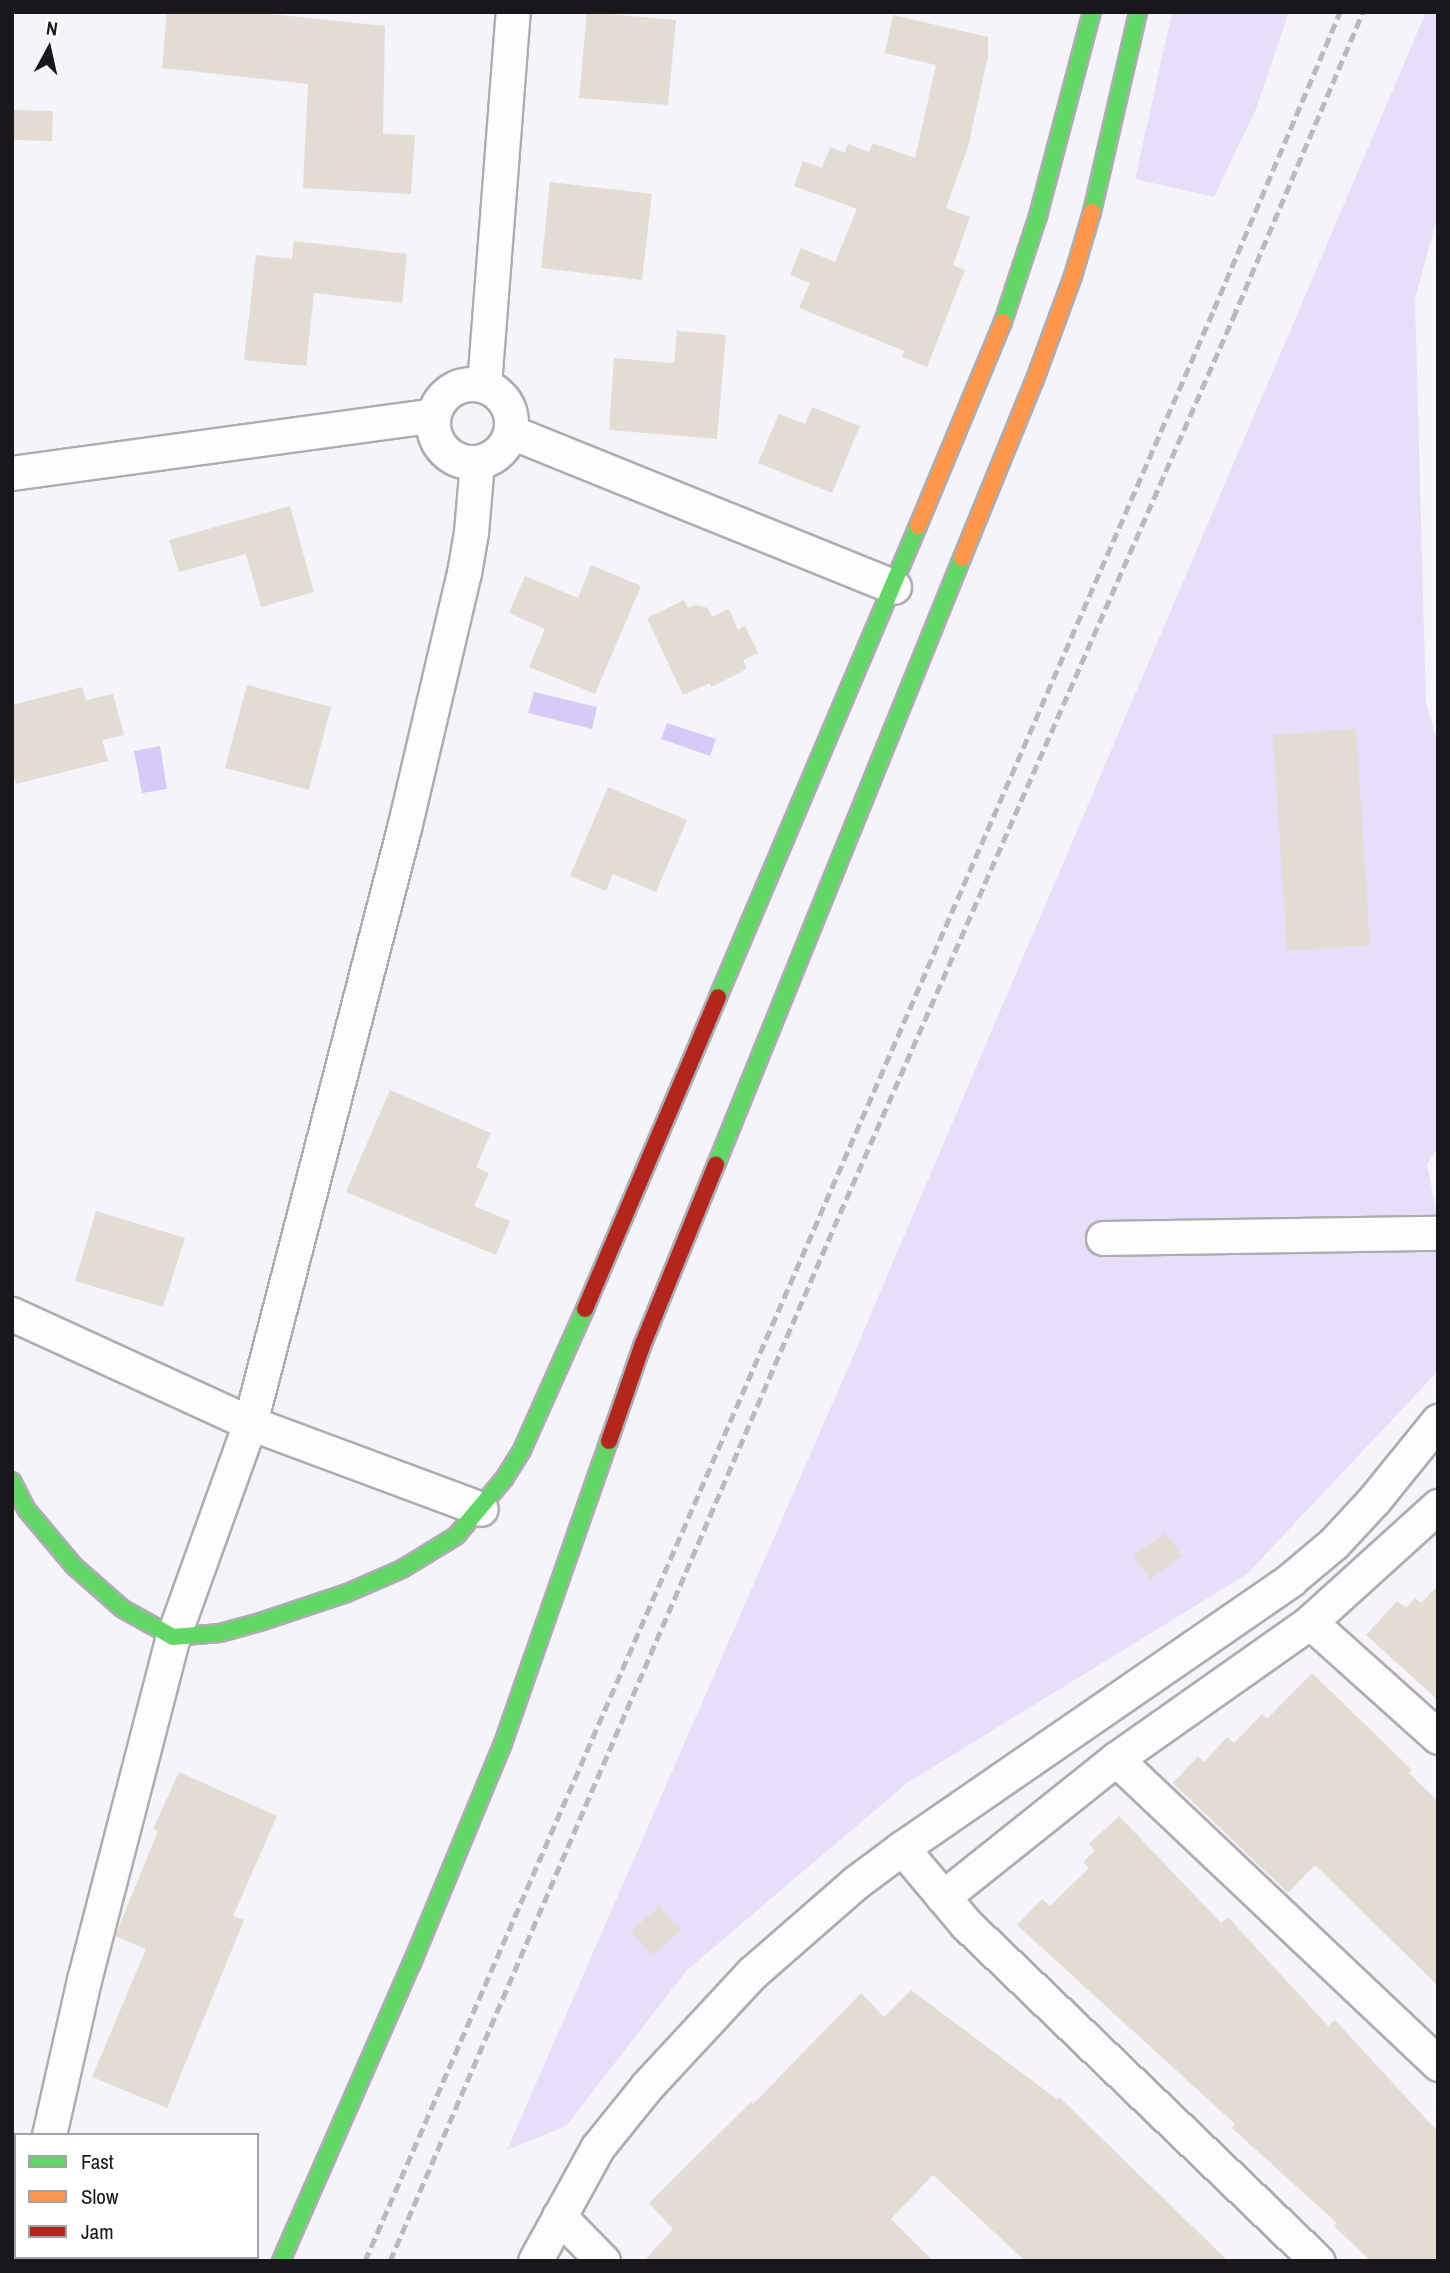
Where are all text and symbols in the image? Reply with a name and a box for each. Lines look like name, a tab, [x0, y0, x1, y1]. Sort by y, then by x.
north arrow	[14, 14, 84, 84]
text: N	[45, 15, 59, 42]
legend	[14, 2133, 259, 2259]
text: Fast	[81, 2147, 114, 2176]
text: Slow	[81, 2182, 118, 2211]
text: Jam	[81, 2217, 114, 2246]

